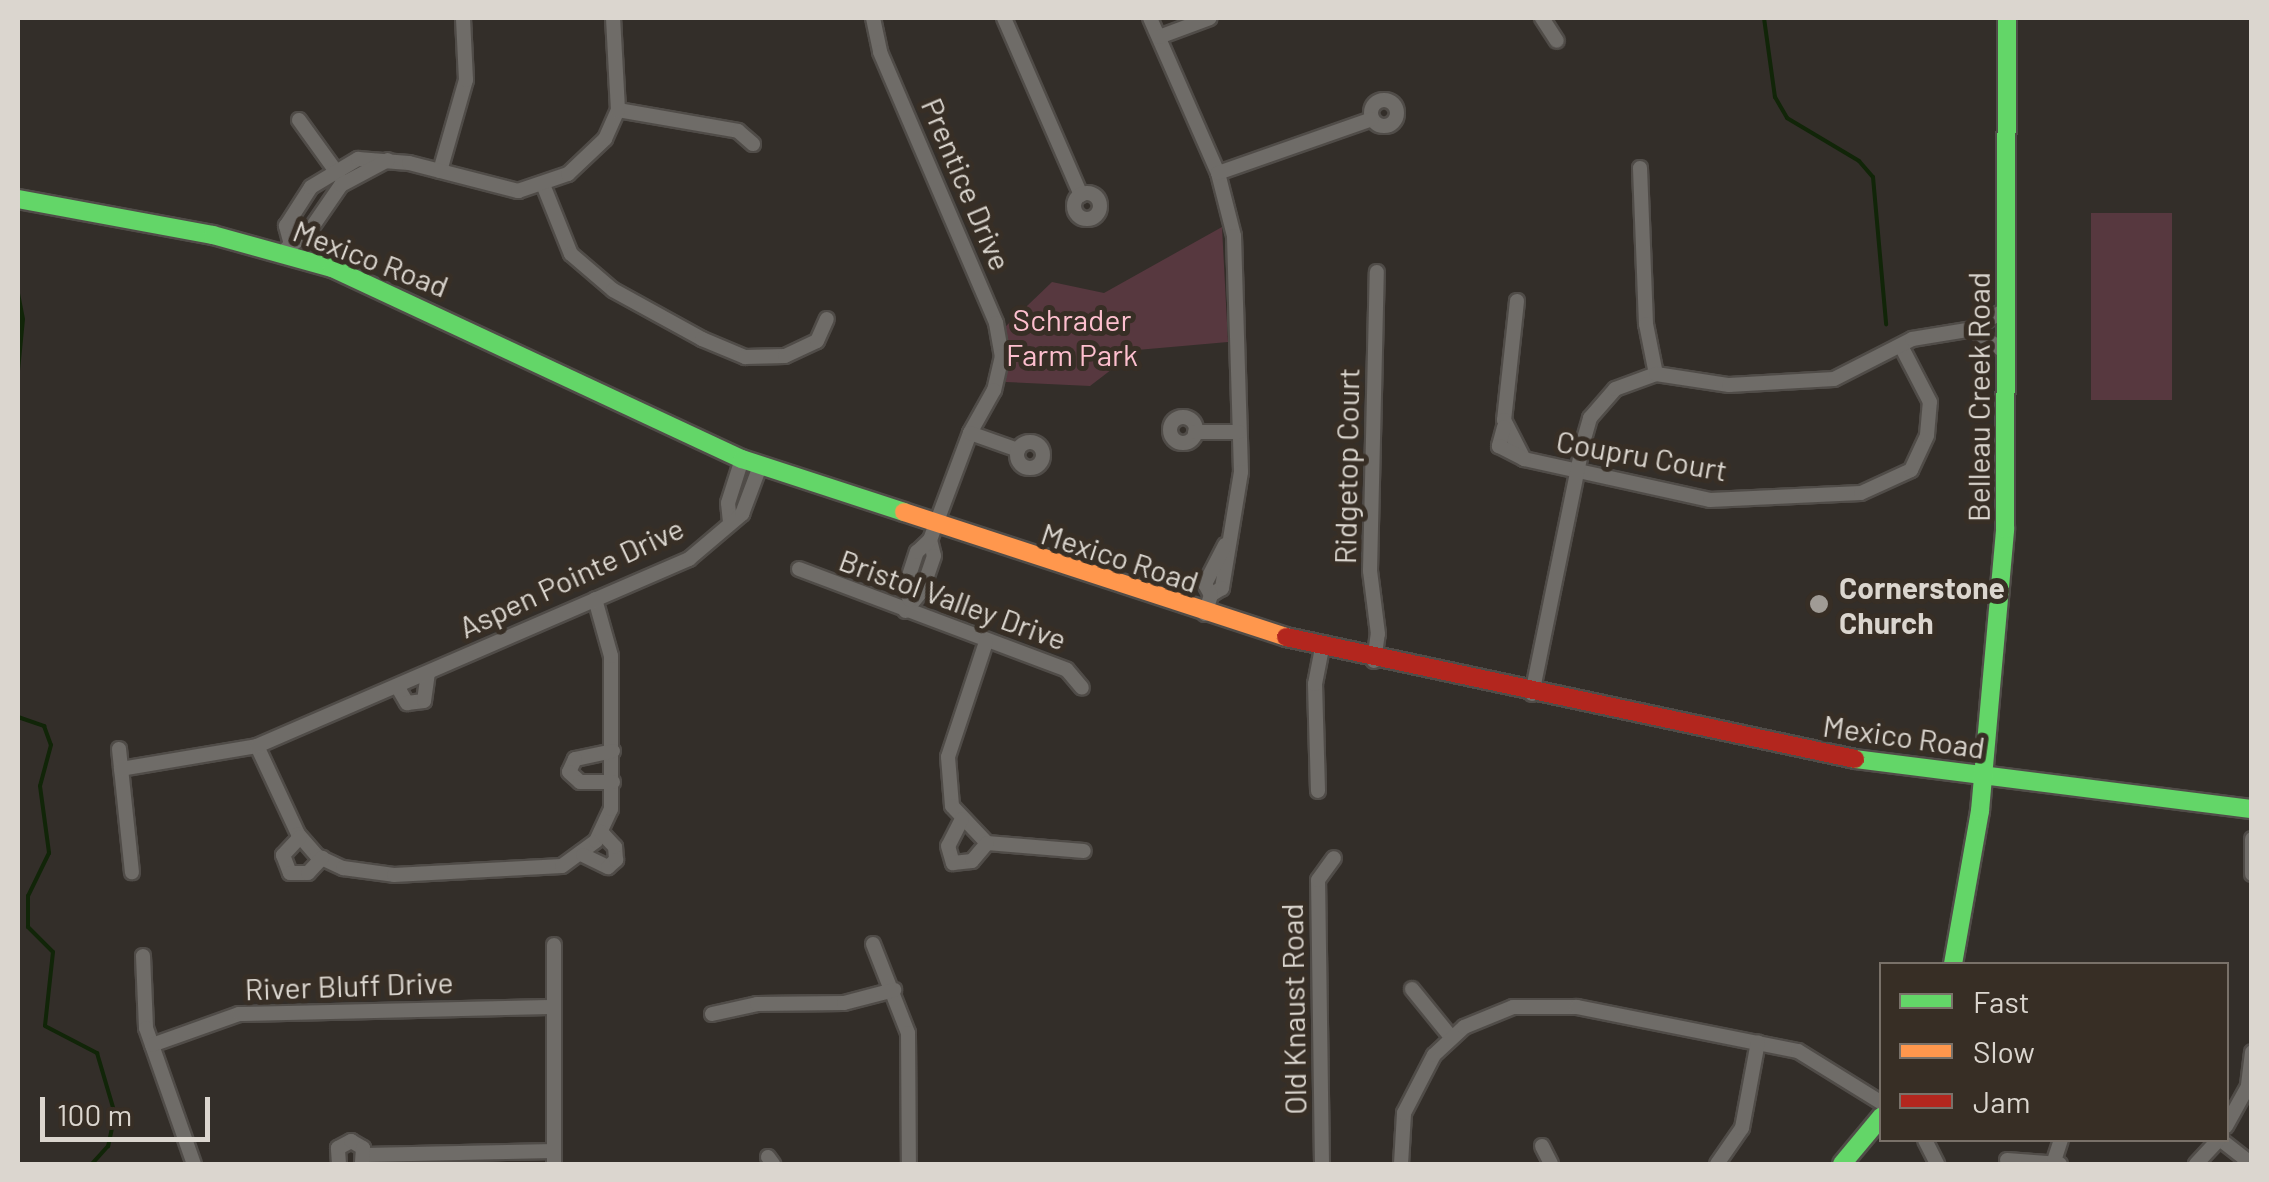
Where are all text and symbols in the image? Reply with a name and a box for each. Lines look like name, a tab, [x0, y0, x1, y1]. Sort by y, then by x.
street label: Prentice Drive	[915, 92, 1019, 276]
street label: Mexico Road	[288, 212, 454, 304]
street label: Belleau Creek Road	[1960, 272, 1996, 522]
park label: Schrader Farm Park	[1006, 301, 1138, 372]
street label: Ridgetop Court	[1326, 367, 1366, 565]
street label: Coupru Court	[1554, 422, 1730, 488]
street label: Aspen Pointe Drive	[453, 509, 689, 645]
street label: Mexico Road	[1037, 515, 1203, 599]
street label: Bristol Valley Drive	[834, 541, 1072, 657]
place label: Cornerstone Church	[1839, 569, 2005, 640]
marker: Cornerstone Church	[1808, 593, 1830, 615]
street label: Mexico Road	[1821, 707, 1987, 765]
street label: Old Knaust Road	[1273, 903, 1313, 1115]
legend	[1879, 962, 2229, 1142]
street label: River Bluff Drive	[244, 963, 454, 1007]
text: Fast	[1973, 983, 2030, 1019]
text: Slow	[1973, 1033, 2035, 1069]
scale bar	[45, 1077, 215, 1139]
text: Jam	[1973, 1083, 2030, 1119]
text: 100 m	[57, 1096, 132, 1132]

